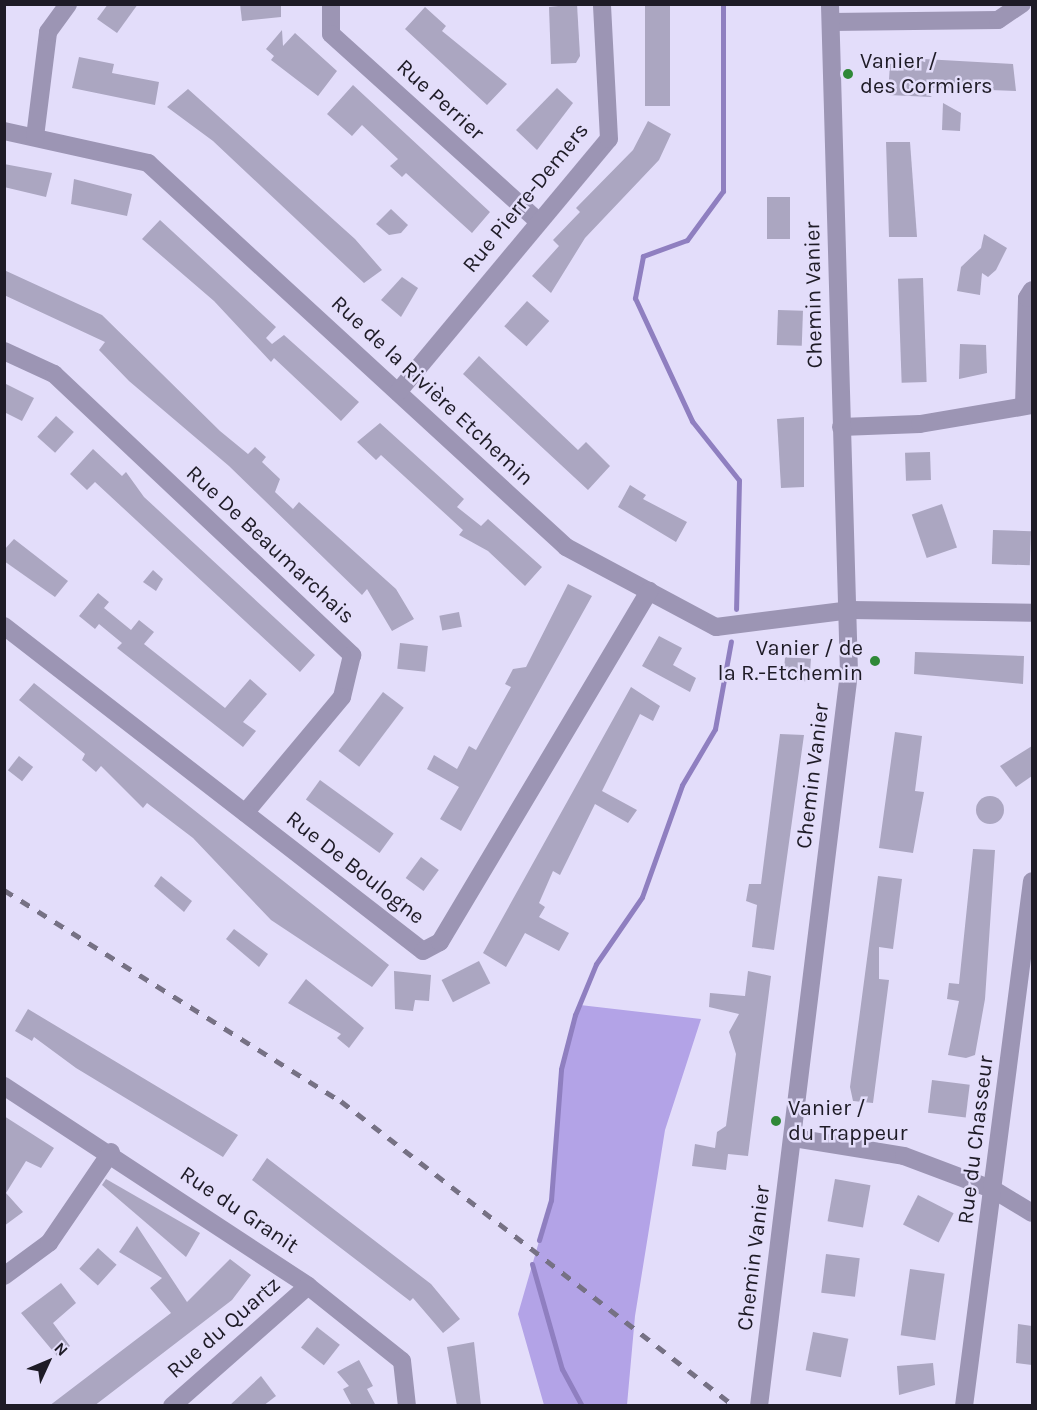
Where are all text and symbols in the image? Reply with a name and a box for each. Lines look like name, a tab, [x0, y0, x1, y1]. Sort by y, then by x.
place label: Vanier / des Cormiers	[860, 48, 993, 100]
street label: Rue Perrier	[391, 54, 489, 146]
marker: Vanier / des Cormiers	[841, 67, 855, 81]
street label: Rue Pierre-Demers	[457, 118, 595, 278]
street label: Chemin Vanier	[800, 221, 828, 369]
street label: Rue de la Rivière Etchemin	[325, 290, 539, 492]
street label: Rue De Beaumarchais	[180, 460, 360, 630]
place label: Vanier / de la R.-Etchemin	[717, 635, 863, 686]
marker: Vanier / de la R.-Etchemin	[868, 654, 882, 668]
street label: Chemin Vanier	[791, 702, 835, 850]
street label: Rue De Boulogne	[280, 806, 430, 930]
street label: Rue du Chasseur	[953, 1054, 999, 1226]
place label: Vanier / du Trappeur	[788, 1095, 907, 1146]
marker: Vanier / du Trappeur	[769, 1114, 783, 1128]
street label: Rue du Granit	[175, 1161, 303, 1259]
street label: Chemin Vanier	[732, 1184, 776, 1332]
street label: Rue du Quartz	[162, 1272, 286, 1384]
north arrow	[18, 1332, 78, 1392]
text: N	[50, 1338, 72, 1360]

